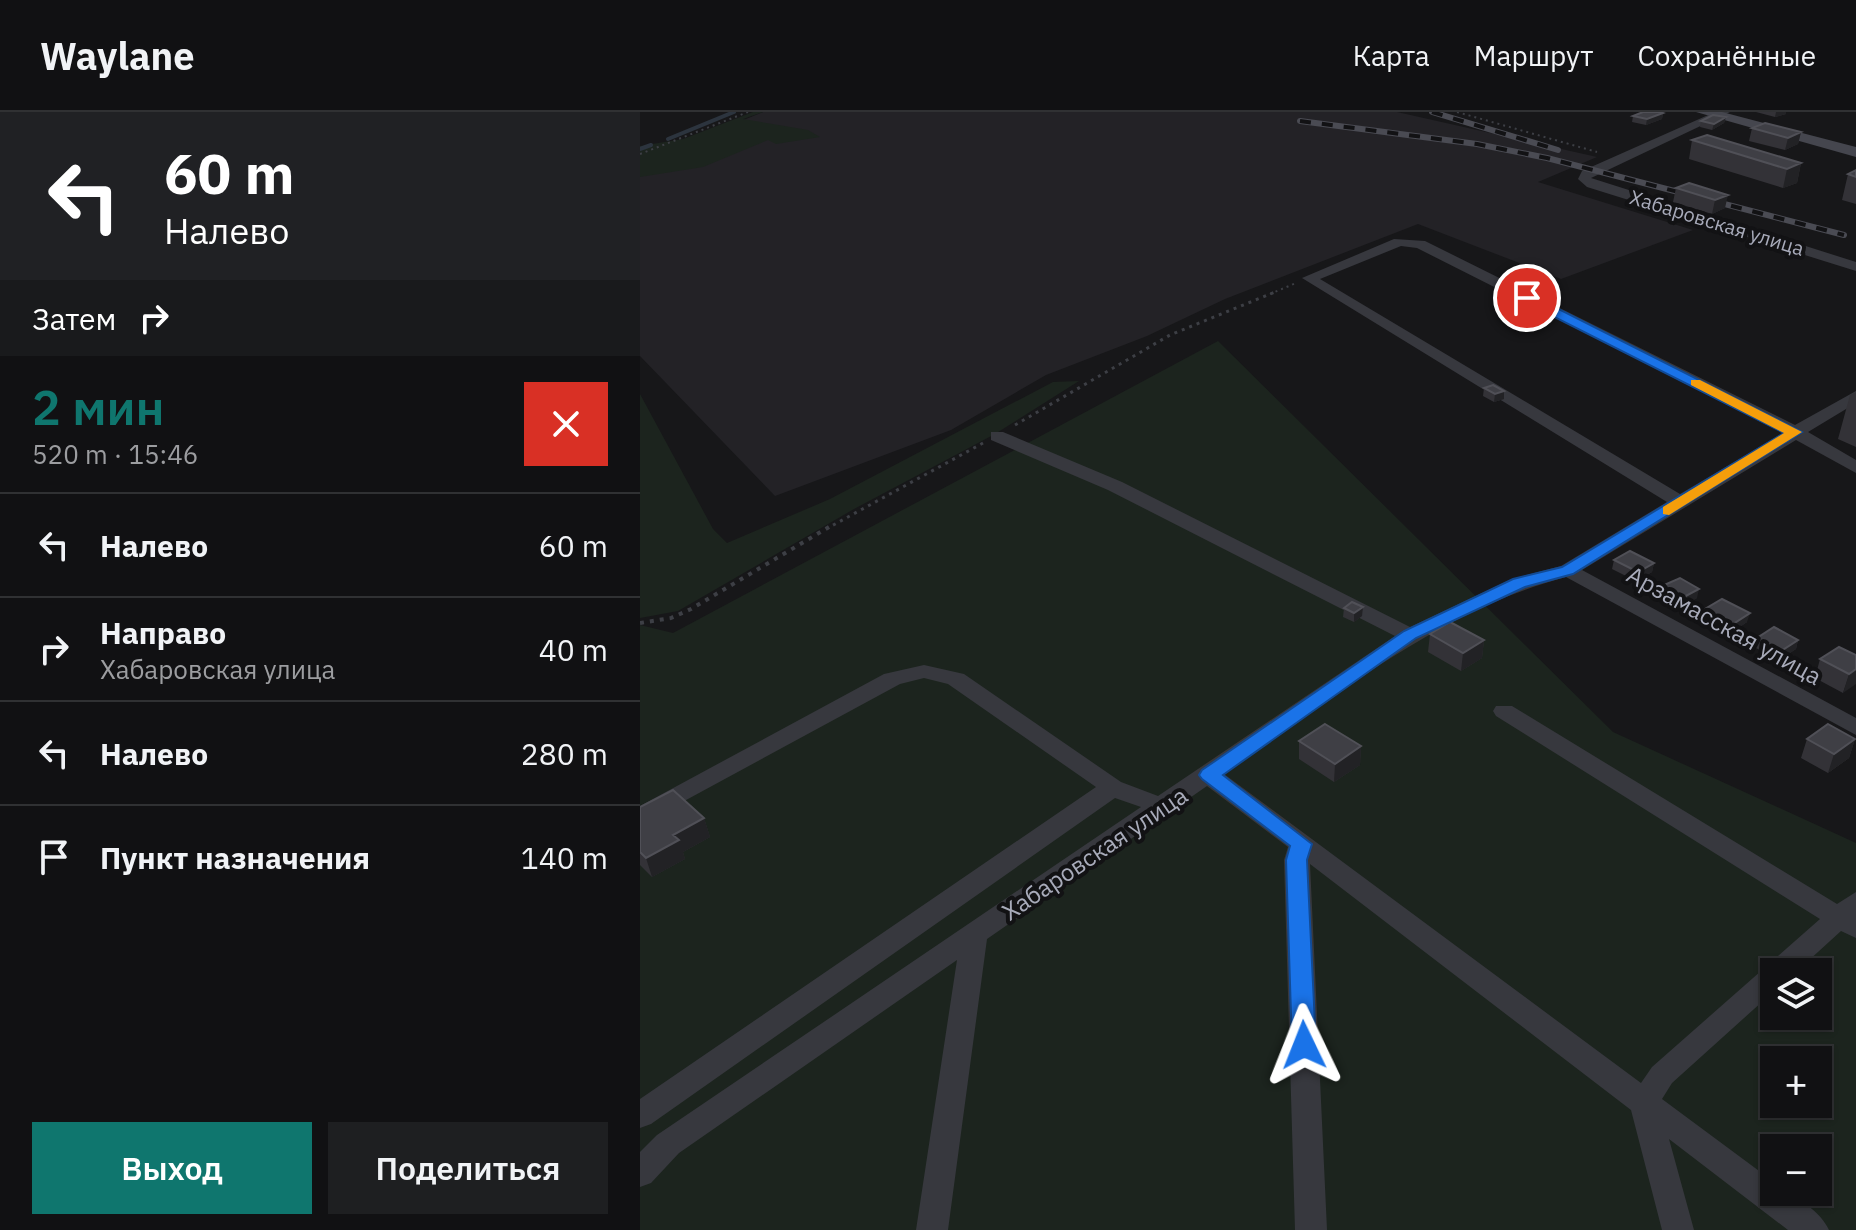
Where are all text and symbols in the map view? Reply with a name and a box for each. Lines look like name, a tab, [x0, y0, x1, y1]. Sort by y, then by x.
text: Waylane	[40, 31, 195, 80]
text: Карта	[1353, 37, 1430, 74]
text: Маршрут	[1474, 37, 1593, 74]
text: Сохранённые	[1637, 37, 1816, 74]
text: 60 m	[164, 137, 294, 209]
icon: left	[32, 144, 136, 248]
street label: Хабаровская улица	[1627, 183, 1808, 262]
text: Налево	[164, 207, 289, 254]
pin	[1493, 264, 1561, 332]
icon: arrive	[1505, 276, 1549, 320]
icon: right	[132, 296, 176, 340]
text: Затем	[32, 299, 116, 338]
text: 2 мин	[32, 376, 165, 438]
button: close	[524, 382, 608, 466]
text: 520 m · 15:46	[32, 437, 198, 471]
icon: left	[32, 523, 76, 567]
text: Налево	[100, 526, 208, 565]
text: 60 m	[539, 526, 608, 565]
street label: Арзамасская улица	[1621, 558, 1828, 692]
text: Направо	[100, 613, 226, 652]
icon: right	[32, 627, 76, 671]
text: 40 m	[539, 630, 608, 669]
text: Хабаровская улица	[100, 652, 335, 686]
icon: left	[32, 731, 76, 775]
text: Налево	[100, 734, 208, 773]
text: 280 m	[521, 734, 608, 773]
street label: Хабаровская улица	[995, 779, 1194, 927]
icon: arrive	[32, 835, 76, 879]
text: Пункт назначения	[100, 838, 370, 877]
text: 140 m	[521, 838, 608, 877]
map controls	[1760, 958, 1832, 1206]
button: layers	[1760, 958, 1832, 1030]
position arrow	[1262, 1003, 1346, 1087]
button: +	[1760, 1046, 1832, 1118]
button: Выход	[32, 1122, 312, 1214]
button: Поделиться	[328, 1122, 608, 1214]
button: −	[1760, 1134, 1832, 1206]

